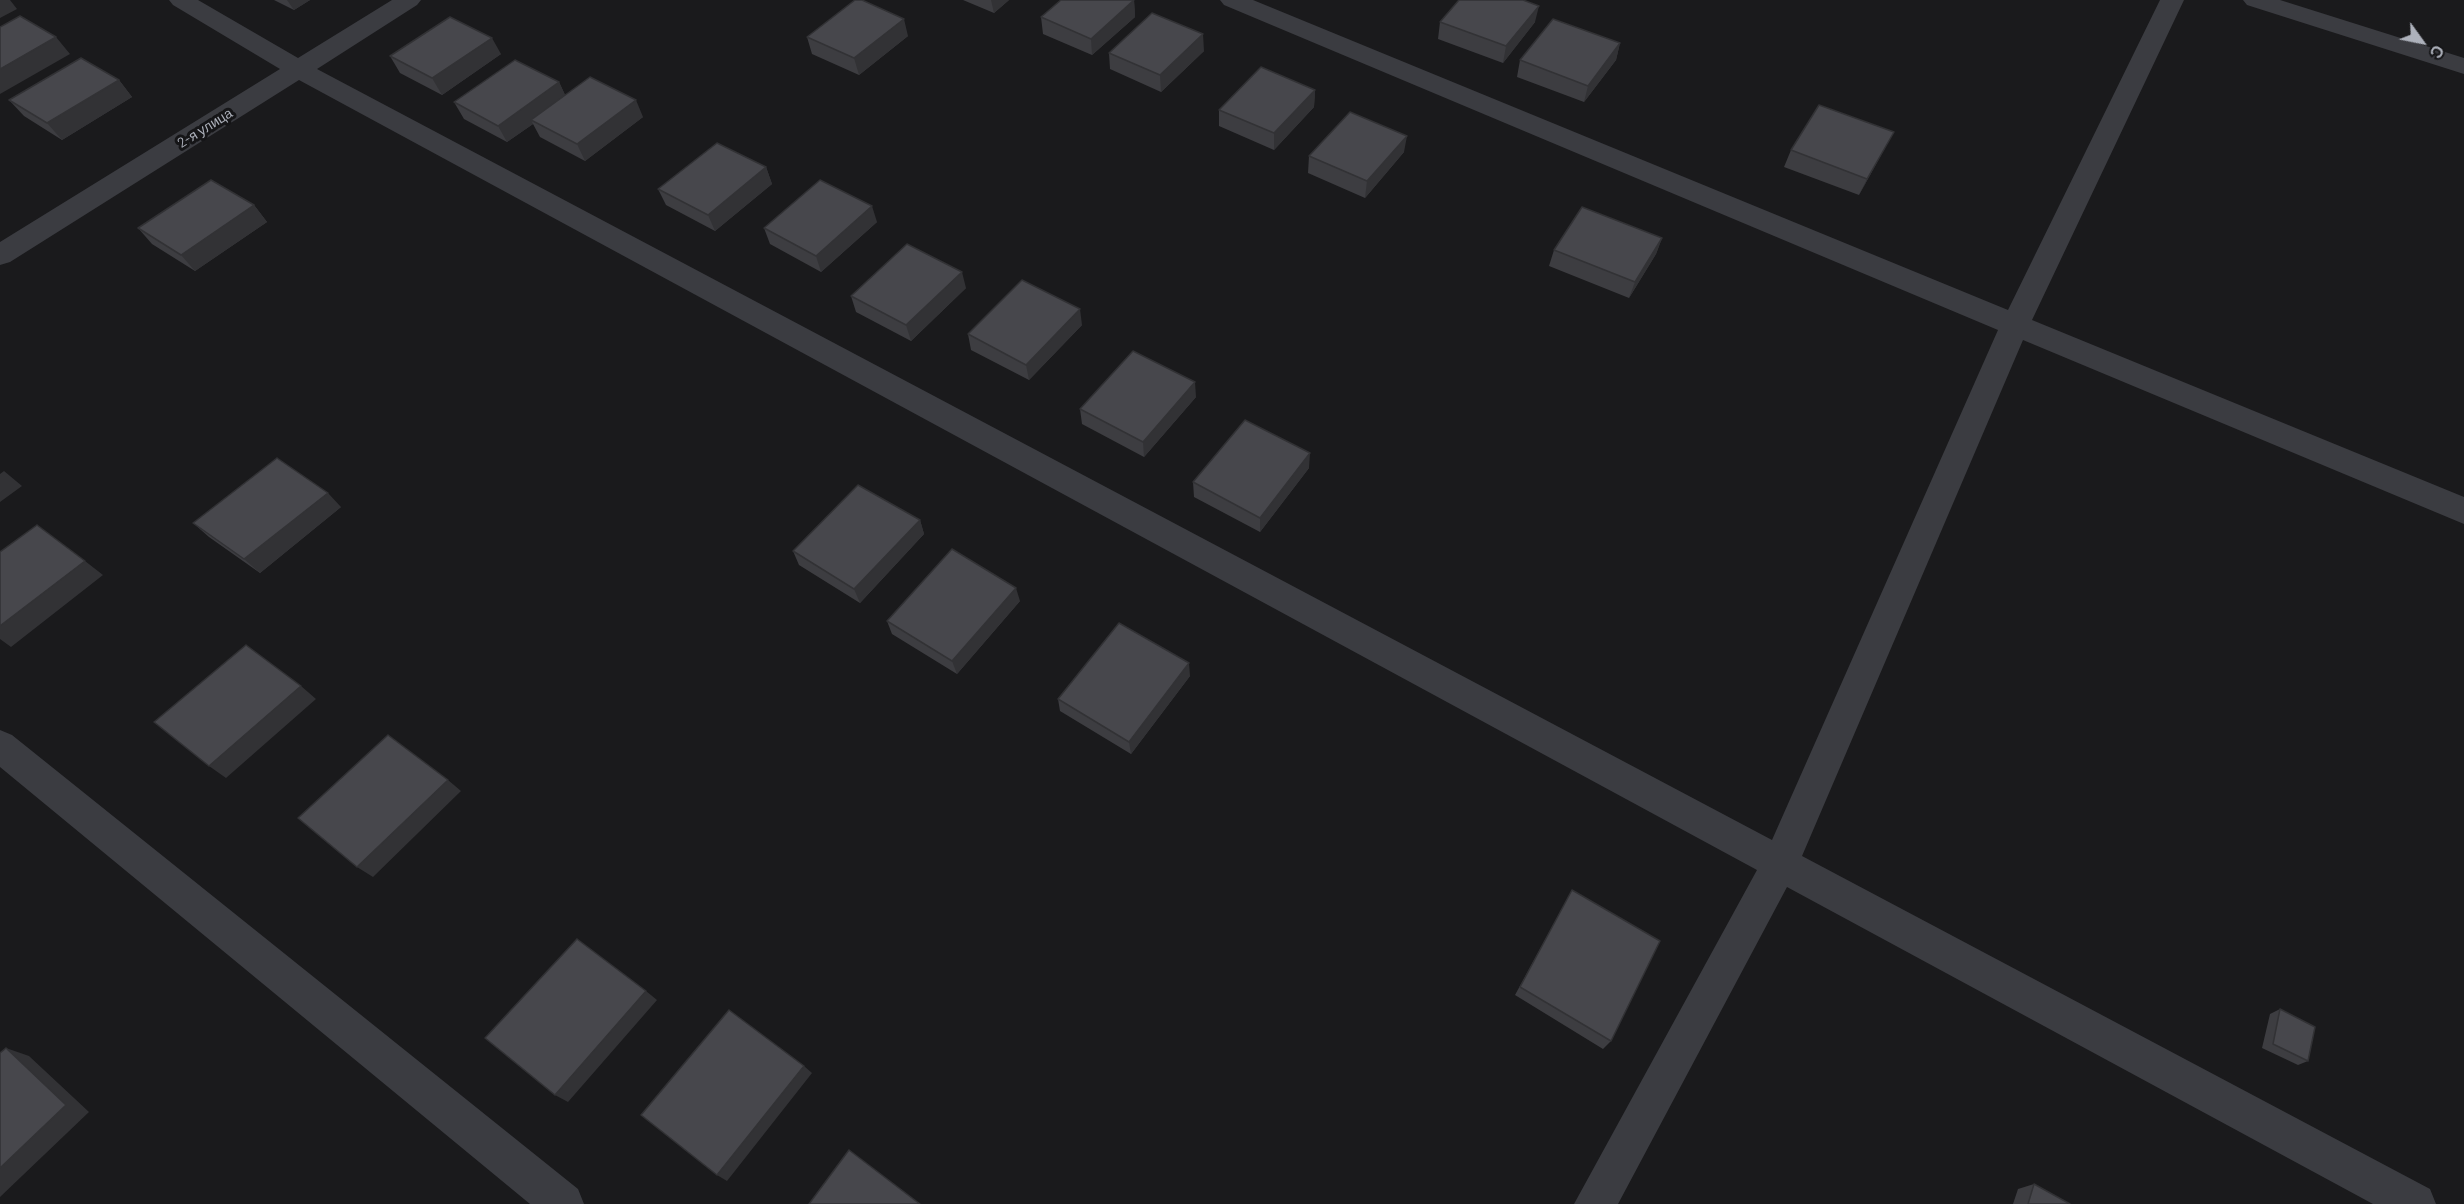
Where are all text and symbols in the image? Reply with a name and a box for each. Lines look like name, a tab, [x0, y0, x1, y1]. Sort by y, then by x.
north arrow	[2392, 12, 2452, 72]
text: С	[2426, 42, 2449, 62]
street label: 2-я улица	[174, 104, 236, 152]

